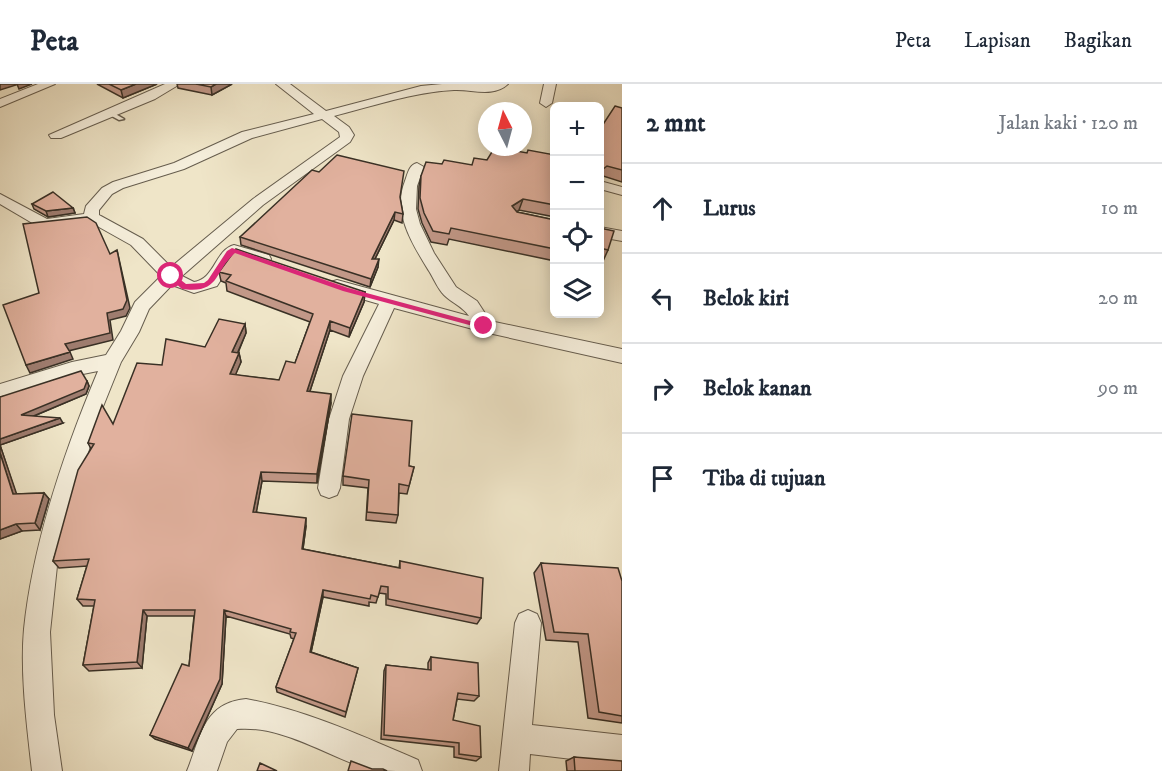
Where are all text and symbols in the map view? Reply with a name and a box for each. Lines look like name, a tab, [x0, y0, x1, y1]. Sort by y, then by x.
text: Peta	[30, 24, 78, 59]
text: Peta	[895, 28, 931, 54]
text: Lapisan	[964, 28, 1031, 54]
text: Bagikan	[1064, 28, 1132, 54]
north arrow	[478, 102, 532, 156]
map controls	[550, 102, 604, 318]
button: +	[550, 102, 604, 156]
text: 2 mnt	[646, 107, 706, 140]
text: Jalan kaki · 120 m	[999, 111, 1138, 136]
button: −	[550, 156, 604, 210]
icon: ahead	[646, 192, 679, 225]
text: Lurus	[703, 195, 756, 222]
text: 10 m	[1101, 196, 1138, 221]
button: locate	[550, 210, 604, 264]
route start	[157, 262, 183, 288]
button: layers	[550, 264, 604, 318]
icon: left	[646, 282, 679, 315]
text: Belok kiri	[703, 285, 789, 312]
text: 20 m	[1098, 286, 1138, 311]
route end	[470, 312, 496, 338]
icon: right	[646, 372, 679, 405]
text: Belok kanan	[703, 375, 811, 402]
text: 90 m	[1098, 376, 1138, 401]
icon: arrive	[646, 462, 679, 495]
text: Tiba di tujuan	[703, 465, 825, 492]

